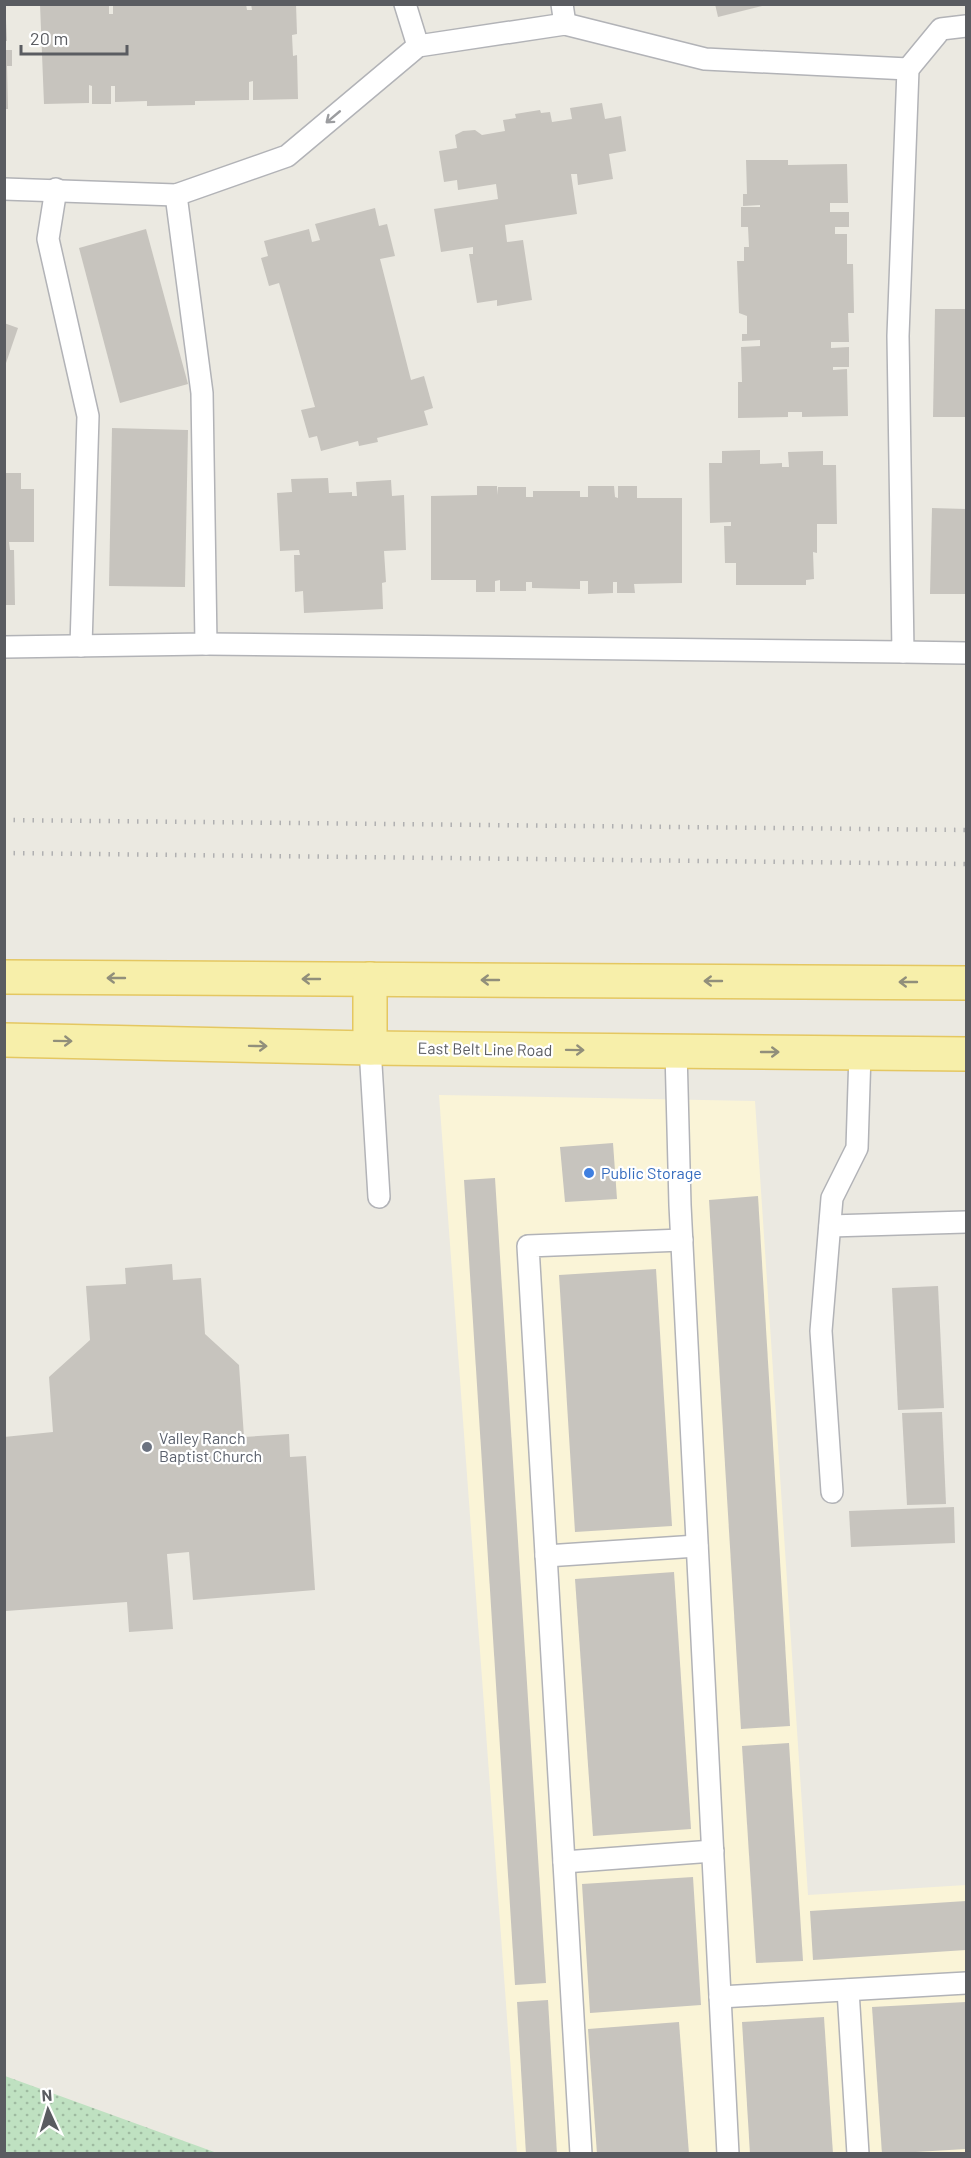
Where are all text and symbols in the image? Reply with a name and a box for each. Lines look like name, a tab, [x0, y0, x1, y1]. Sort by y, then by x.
scale bar	[21, 18, 128, 56]
text: 20 m	[30, 27, 68, 49]
one-way arrow	[326, 110, 342, 123]
one-way arrow	[107, 972, 127, 984]
one-way arrow	[302, 973, 322, 985]
one-way arrow	[480, 974, 500, 986]
one-way arrow	[704, 975, 724, 987]
one-way arrow	[899, 977, 919, 988]
one-way arrow	[52, 1035, 72, 1047]
street label: East Belt Line Road	[418, 1038, 552, 1059]
one-way arrow	[247, 1040, 267, 1051]
one-way arrow	[565, 1045, 585, 1056]
one-way arrow	[760, 1046, 780, 1058]
place label: Public Storage	[601, 1163, 702, 1182]
marker: Public Storage	[582, 1166, 596, 1180]
place label: Valley Ranch Baptist Church	[159, 1428, 262, 1465]
marker: Valley Ranch Baptist Church	[140, 1440, 154, 1454]
north arrow	[18, 2080, 78, 2140]
text: N	[41, 2085, 53, 2104]

